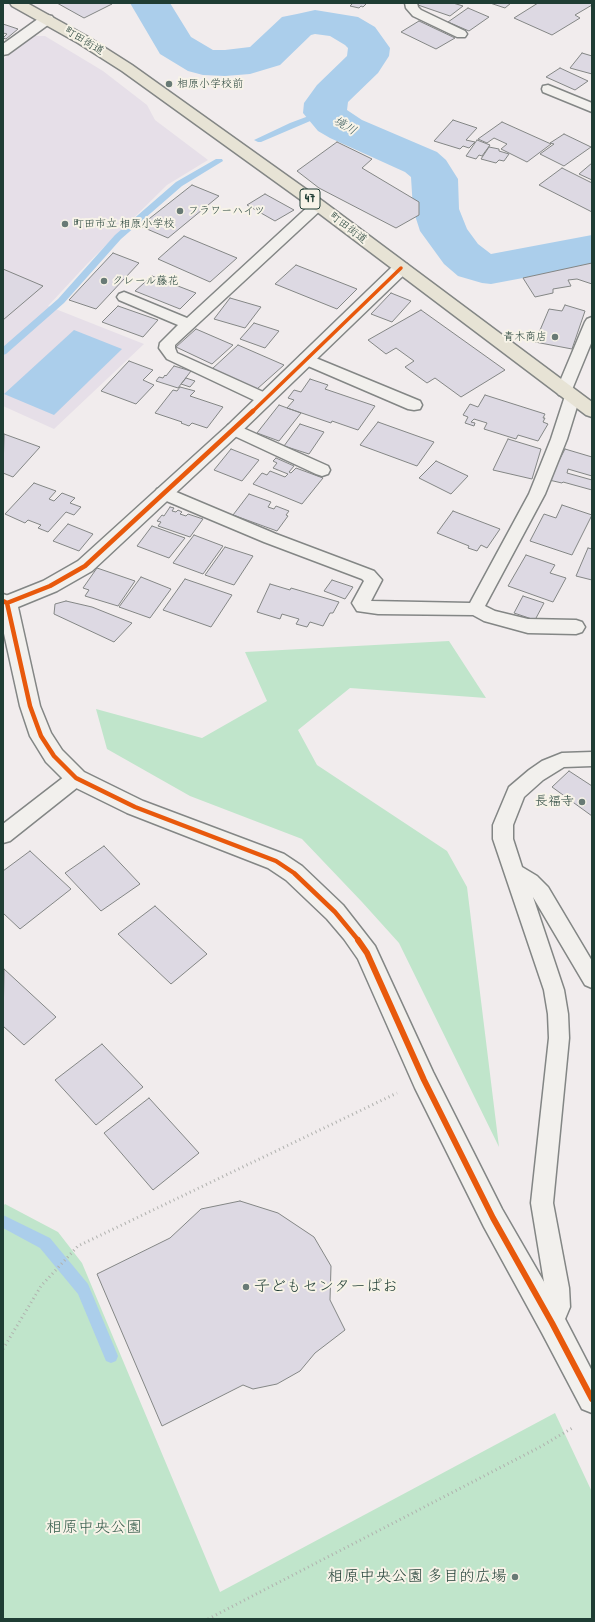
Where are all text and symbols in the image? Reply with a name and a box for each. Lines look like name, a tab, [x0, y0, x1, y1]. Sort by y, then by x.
street label: 町田街道	[62, 24, 106, 58]
place label: 相原小学校前	[177, 77, 243, 91]
marker: 相原小学校前	[164, 79, 174, 89]
water label: 境川	[331, 114, 359, 138]
road number: 47	[300, 189, 320, 209]
place label: フラワーハイツ	[188, 204, 265, 218]
marker: フラワーハイツ	[175, 206, 185, 216]
street label: 町田街道	[326, 209, 370, 247]
place label: 町田市立 相原小学校	[73, 217, 175, 231]
marker: 町田市立 相原小学校	[60, 219, 70, 229]
place label: クレール藤花	[112, 274, 178, 288]
marker: クレール藤花	[99, 276, 109, 286]
place label: 青木商店	[503, 330, 547, 344]
marker: 青木商店	[550, 332, 560, 342]
place label: 長福寺	[535, 794, 574, 810]
marker: 長福寺	[577, 797, 587, 807]
place label: 子どもセンターぱお	[254, 1277, 398, 1297]
marker: 子どもセンターぱお	[241, 1282, 251, 1292]
park label: 相原中央公園	[46, 1518, 142, 1538]
place label: 相原中央公園 多目的広場	[327, 1567, 507, 1587]
marker: 相原中央公園 多目的広場	[510, 1572, 520, 1582]

